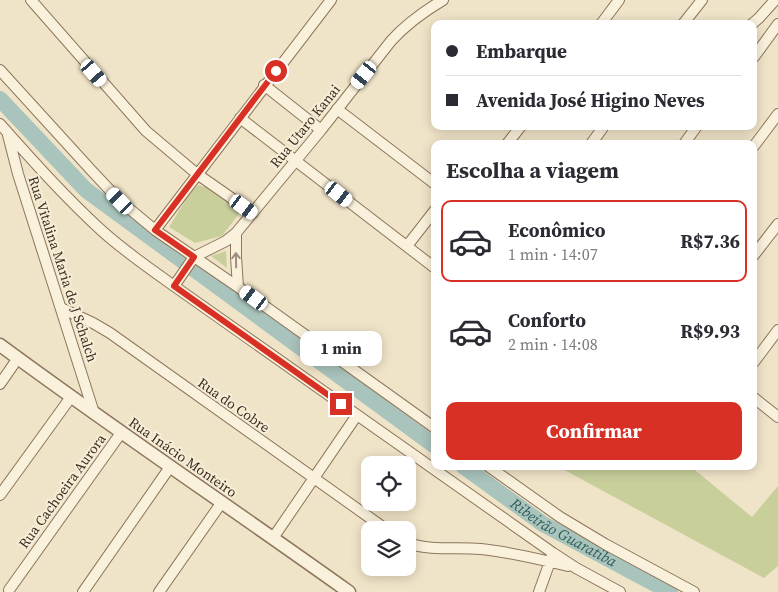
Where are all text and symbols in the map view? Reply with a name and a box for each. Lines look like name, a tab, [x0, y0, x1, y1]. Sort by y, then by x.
text: Embarque	[476, 38, 567, 64]
car	[78, 57, 109, 89]
car	[348, 59, 379, 91]
route start	[265, 60, 287, 82]
street label: Rua Utaro Kanai	[265, 80, 345, 172]
text: Avenida José Higino Neves	[476, 87, 705, 113]
text: Escolha a viagem	[446, 155, 619, 185]
street label: Rua Vitalina Maria de J Schalch	[23, 173, 103, 365]
car	[322, 179, 355, 209]
car	[104, 185, 135, 217]
car	[227, 192, 260, 222]
text: Econômico	[508, 217, 606, 243]
icon: car	[448, 219, 493, 264]
text: R$7.36	[680, 228, 740, 254]
text: 1 min · 14:07	[508, 243, 598, 265]
one-way arrow	[231, 252, 241, 268]
car	[237, 283, 270, 313]
text: Conforto	[508, 307, 586, 333]
icon: car	[448, 309, 493, 354]
text: R$9.93	[680, 318, 740, 344]
callout: 1 min	[300, 332, 382, 366]
text: 2 min · 14:08	[508, 333, 598, 355]
text: 1 min	[320, 337, 362, 359]
street label: Rua do Cobre	[194, 373, 274, 437]
route end	[330, 393, 352, 415]
button: Confirmar	[446, 402, 742, 460]
street label: Rua Inácio Monteiro	[125, 412, 241, 502]
street label: Rua Cachoeira Aurora	[14, 429, 111, 552]
map controls	[361, 456, 416, 576]
button: locate	[361, 456, 416, 511]
water label: Ribeirão Guaratiba	[506, 492, 621, 572]
button: layers	[361, 521, 416, 576]

